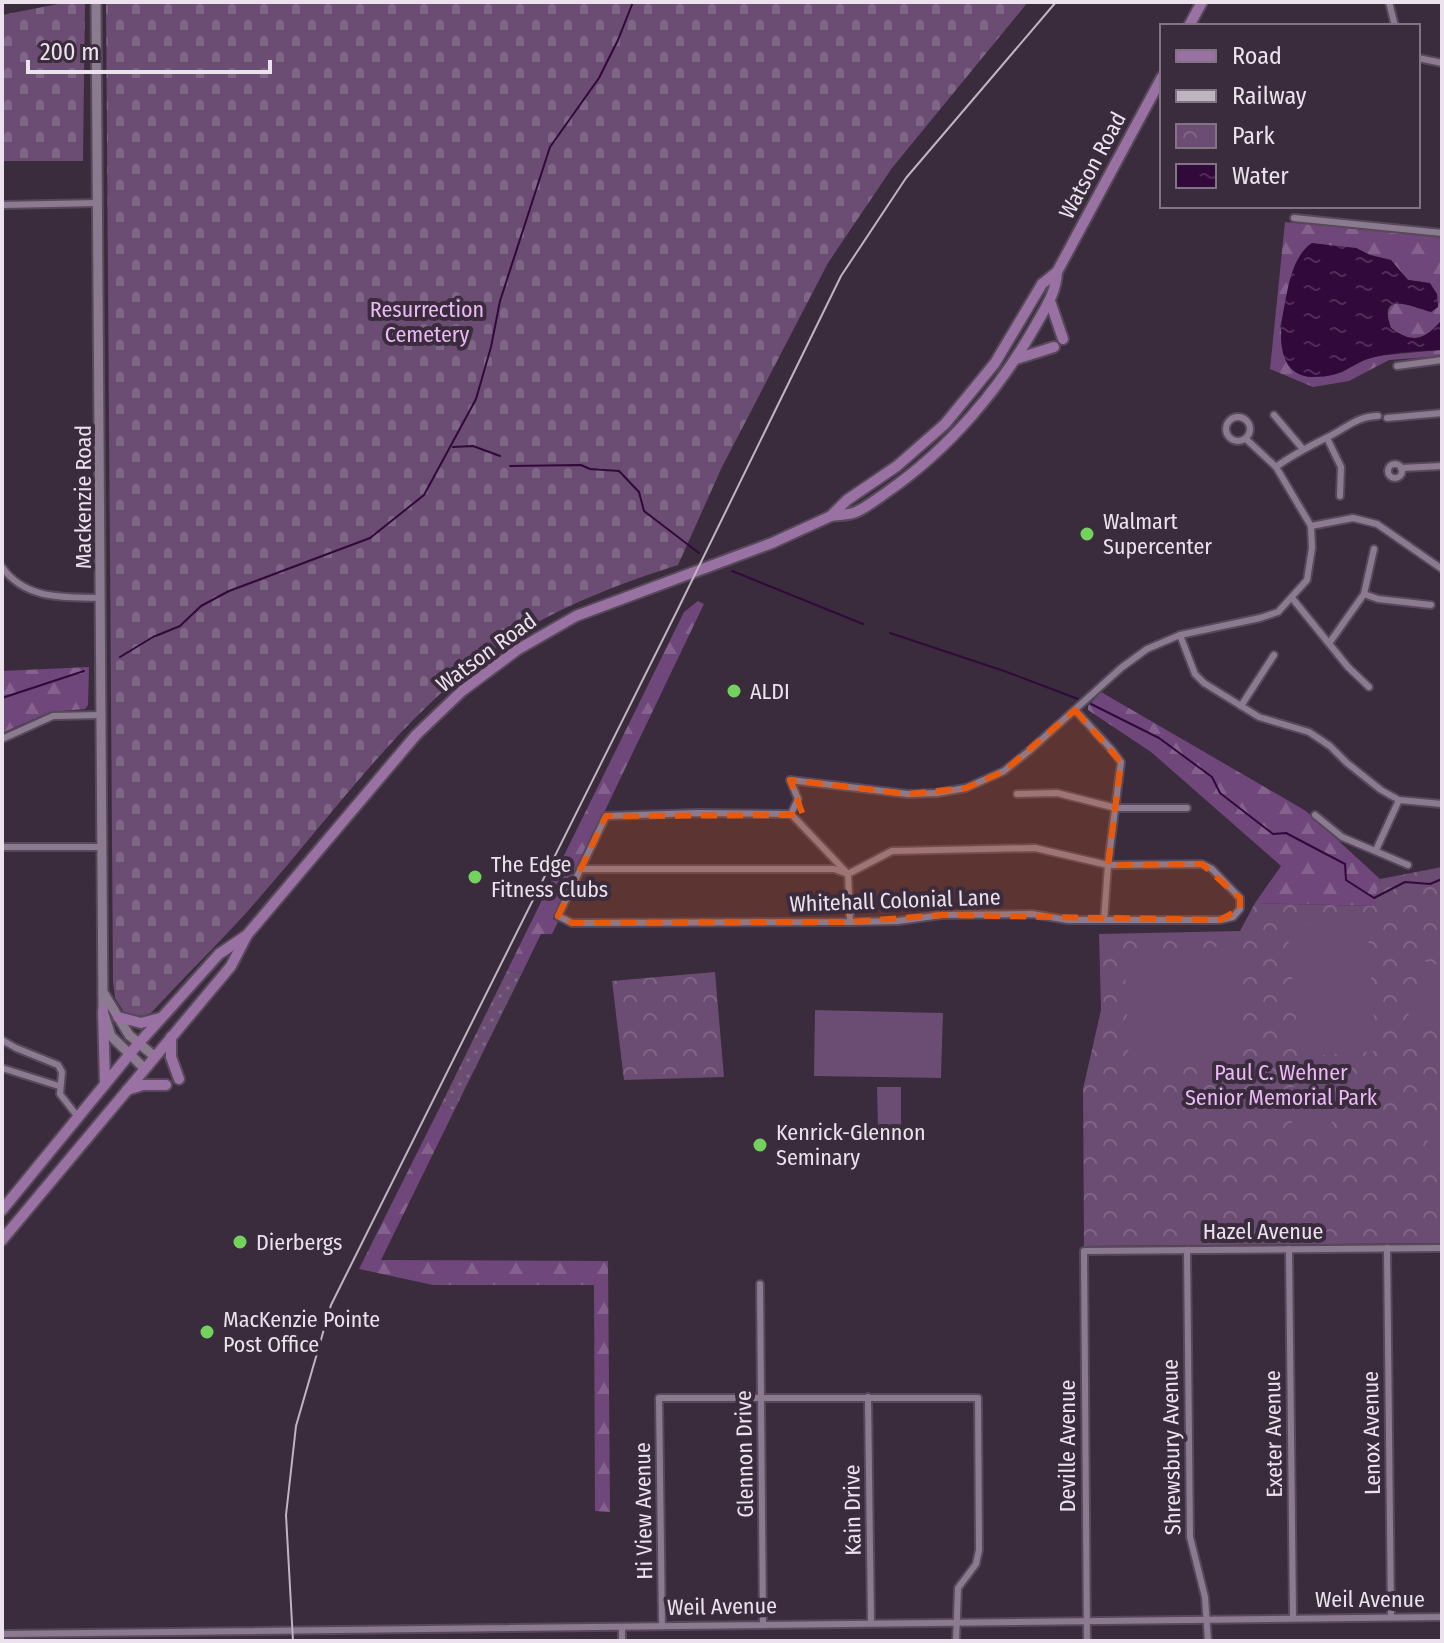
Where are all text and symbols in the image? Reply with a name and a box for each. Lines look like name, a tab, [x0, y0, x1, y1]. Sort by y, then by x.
scale bar	[28, 24, 270, 74]
legend	[1160, 24, 1420, 208]
text: 200 m	[40, 38, 100, 66]
text: Road	[1232, 42, 1282, 70]
text: Railway	[1232, 82, 1307, 110]
street label: Watson Road	[1053, 107, 1132, 223]
text: Park	[1232, 122, 1275, 150]
text: Water	[1232, 162, 1289, 190]
park label: Resurrection Cemetery	[370, 296, 484, 348]
street label: Mackenzie Road	[70, 425, 97, 569]
place label: Walmart Supercenter	[1103, 508, 1212, 560]
marker: Walmart Supercenter	[1078, 525, 1096, 543]
street label: Watson Road	[431, 607, 542, 698]
place label: ALDI	[750, 678, 790, 705]
marker: ALDI	[725, 682, 743, 700]
place label: The Edge Fitness Clubs	[491, 851, 608, 903]
marker: The Edge Fitness Clubs	[466, 868, 484, 886]
street label: Whitehall Colonial Lane	[789, 883, 1001, 918]
park label: Paul C. Wehner Senior Memorial Park	[1185, 1059, 1378, 1111]
place label: Kenrick-Glennon Seminary	[776, 1119, 926, 1171]
marker: Kenrick-Glennon Seminary	[751, 1136, 769, 1154]
street label: Hazel Avenue	[1203, 1218, 1323, 1245]
place label: Dierbergs	[256, 1229, 342, 1256]
marker: Dierbergs	[231, 1233, 249, 1251]
place label: MacKenzie Pointe Post Office	[223, 1306, 380, 1358]
marker: MacKenzie Pointe Post Office	[198, 1323, 216, 1341]
street label: Shrewsbury Avenue	[1156, 1359, 1187, 1535]
street label: Exeter Avenue	[1259, 1370, 1288, 1498]
street label: Lenox Avenue	[1357, 1371, 1386, 1495]
street label: Deville Avenue	[1054, 1380, 1081, 1512]
street label: Glennon Drive	[730, 1390, 759, 1518]
street label: Hi View Avenue	[629, 1442, 658, 1580]
street label: Kain Drive	[838, 1464, 867, 1556]
street label: Weil Avenue	[1315, 1586, 1425, 1613]
street label: Weil Avenue	[667, 1592, 777, 1621]

